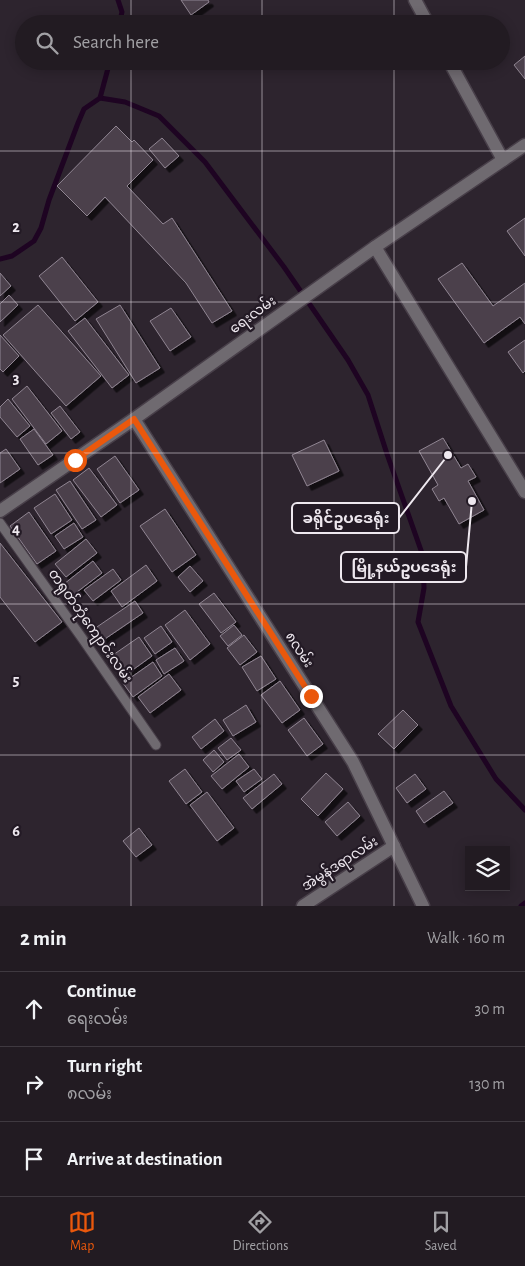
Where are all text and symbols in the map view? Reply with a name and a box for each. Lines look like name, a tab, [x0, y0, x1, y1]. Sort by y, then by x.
search box	[15, 15, 510, 70]
icon: search	[33, 29, 61, 57]
text: Search here	[73, 33, 159, 52]
text: 2	[12, 219, 20, 235]
street label: ရေးလမ်း	[225, 290, 281, 340]
text: 3	[13, 370, 20, 386]
route start	[64, 449, 87, 472]
callout: ခရိုင်ဥပဒေရုံး	[292, 503, 399, 533]
text: ခရိုင်ဥပဒေရုံး	[303, 508, 389, 530]
text: 4	[12, 521, 20, 537]
callout: မြို့နယ်ဥပဒေရုံး	[341, 552, 466, 582]
text: မြို့နယ်ဥပဒေရုံး	[351, 557, 457, 579]
street label: တရုတ်ဘုံကျောင်းလမ်း	[42, 564, 138, 688]
street label: ၈လမ်း	[282, 628, 319, 670]
text: 5	[13, 672, 20, 688]
route end	[300, 685, 323, 708]
text: 6	[12, 823, 20, 839]
street label: အဲမွန်ဒရာလမ်း	[297, 831, 383, 897]
map controls	[465, 846, 510, 891]
button: layers	[465, 846, 510, 891]
text: 2 min	[20, 928, 67, 949]
text: Walk · 160 m	[427, 930, 505, 946]
text: Continue	[67, 982, 136, 1001]
icon: ahead	[20, 995, 48, 1023]
text: 30 m	[475, 1001, 505, 1017]
text: ရေးလမ်း	[67, 1011, 128, 1027]
text: Turn right	[67, 1057, 142, 1076]
icon: right	[20, 1070, 48, 1098]
text: 130 m	[469, 1076, 505, 1092]
text: ၈လမ်း	[67, 1086, 112, 1102]
icon: arrive	[20, 1145, 48, 1173]
text: Arrive at destination	[67, 1150, 223, 1169]
tab: Map	[68, 1208, 96, 1255]
tab: Directions	[233, 1208, 288, 1255]
tab: Saved	[425, 1208, 457, 1255]

